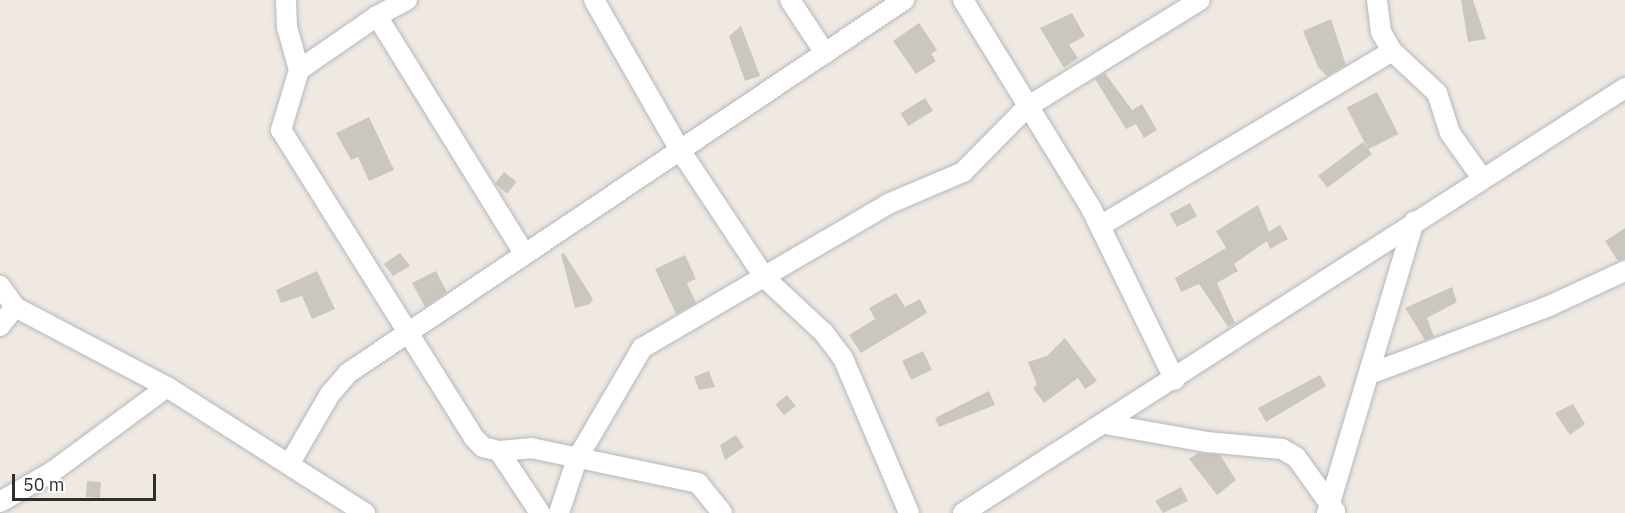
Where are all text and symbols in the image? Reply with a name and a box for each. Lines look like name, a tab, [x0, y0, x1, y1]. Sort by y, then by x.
scale bar	[15, 462, 159, 500]
text: 50 m	[23, 473, 65, 496]

